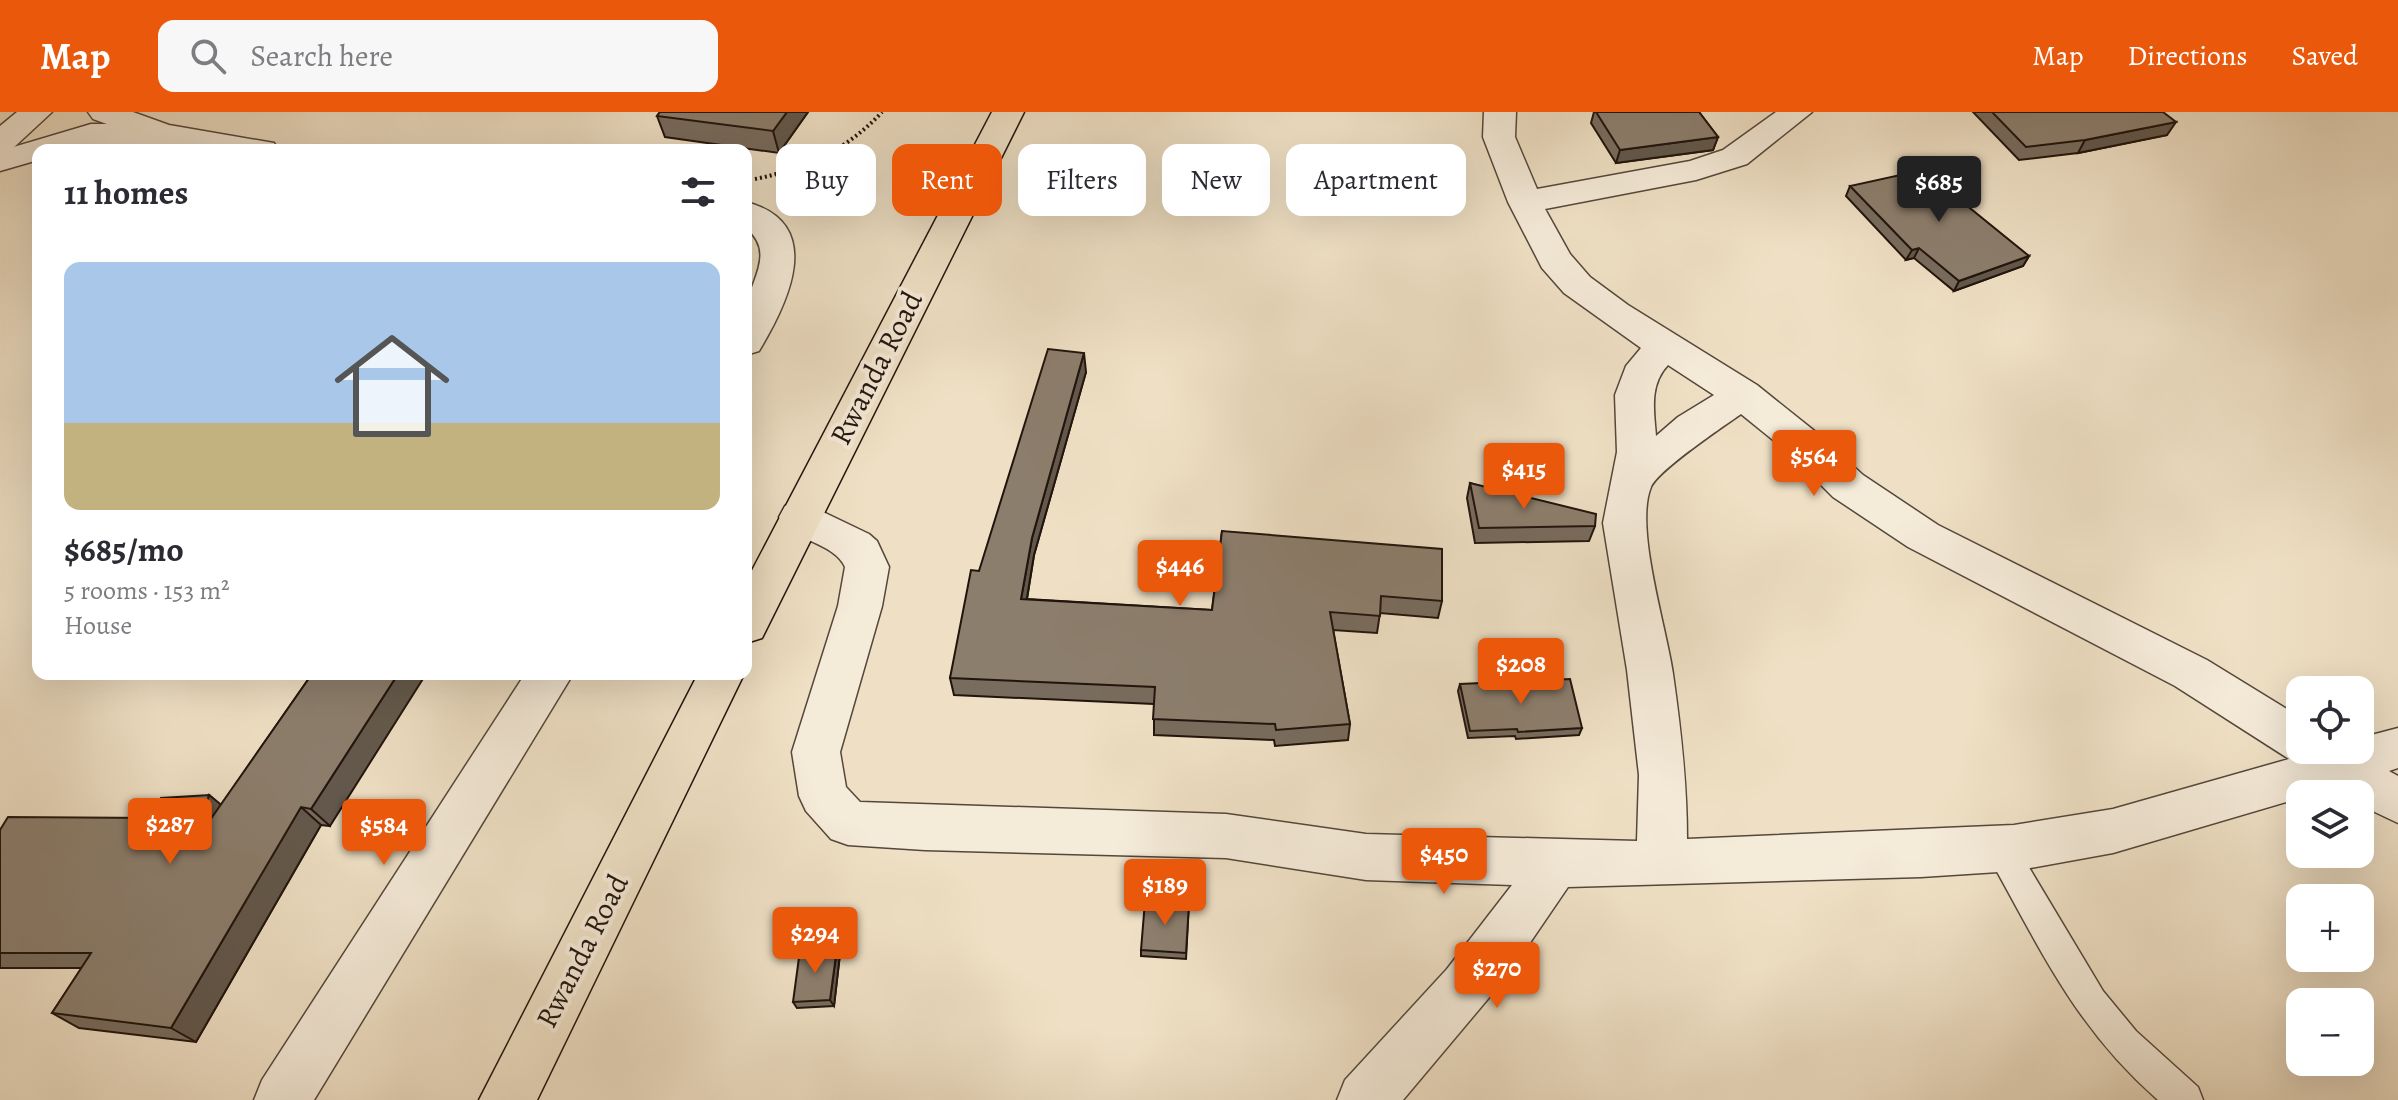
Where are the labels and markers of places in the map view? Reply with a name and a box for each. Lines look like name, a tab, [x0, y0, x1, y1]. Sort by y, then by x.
pin: $685	[1892, 156, 1986, 224]
pin: $564	[1767, 430, 1861, 498]
pin: $415	[1477, 443, 1571, 511]
pin: $446	[1133, 540, 1227, 608]
pin: $208	[1474, 638, 1568, 706]
pin: $287	[123, 798, 217, 866]
pin: $584	[337, 799, 431, 867]
pin: $450	[1397, 828, 1491, 896]
pin: $189	[1118, 859, 1212, 927]
pin: $294	[768, 907, 862, 975]
pin: $270	[1450, 942, 1544, 1010]

